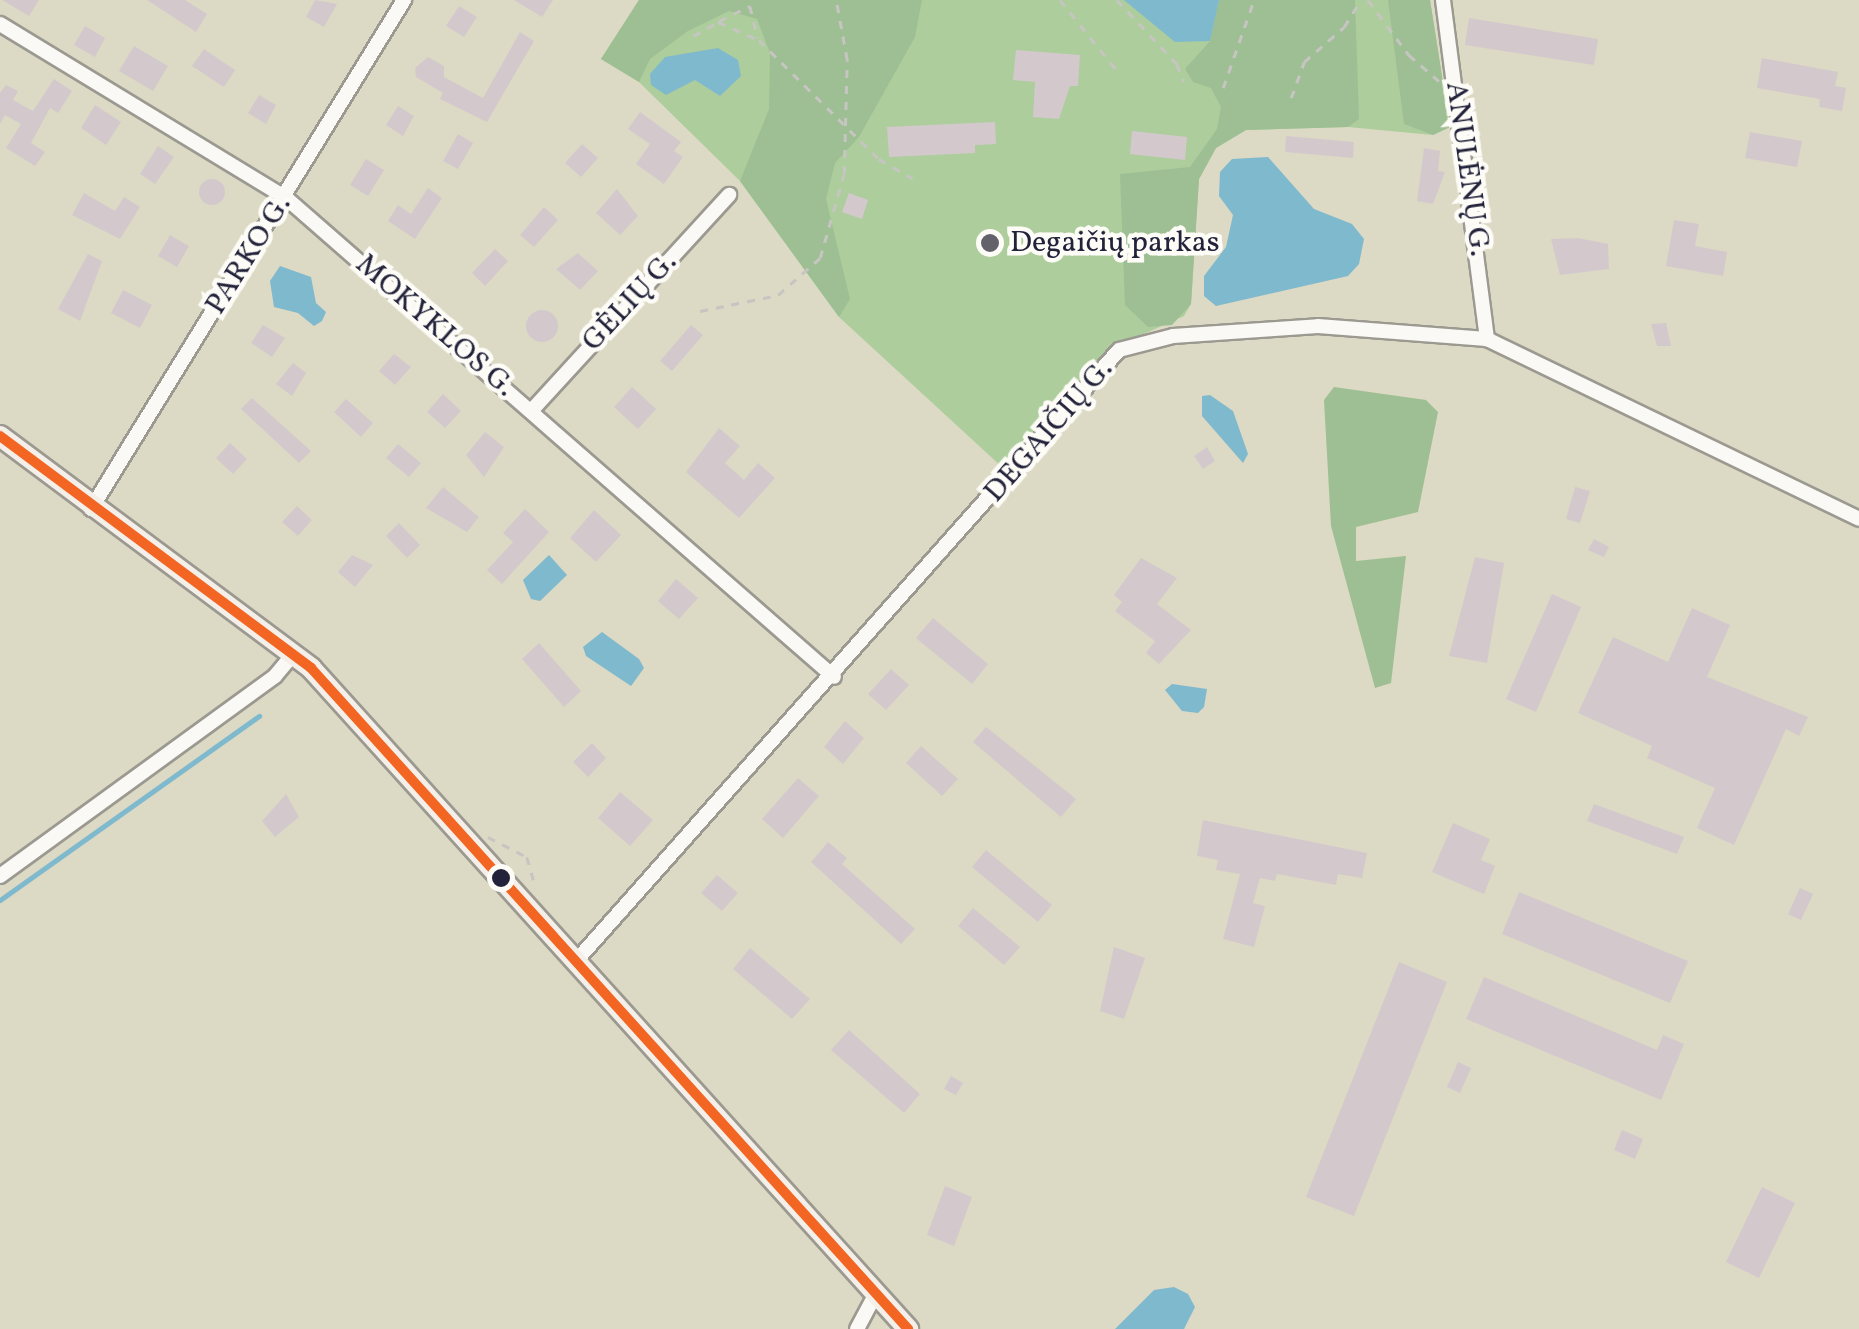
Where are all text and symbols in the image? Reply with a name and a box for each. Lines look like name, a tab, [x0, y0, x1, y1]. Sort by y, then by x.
street label: ANULĖNŲ G.	[1437, 79, 1497, 259]
street label: PARKO G.	[198, 189, 300, 321]
place label: Degaičių parkas	[1010, 225, 1220, 261]
marker: Degaičių parkas	[979, 232, 1001, 254]
street label: GĖLIŲ G.	[575, 245, 685, 359]
street label: MOKYKLOS G.	[348, 247, 522, 405]
street label: DEGAIČIŲ G.	[977, 352, 1121, 510]
unlabelled marker	[491, 868, 511, 888]

